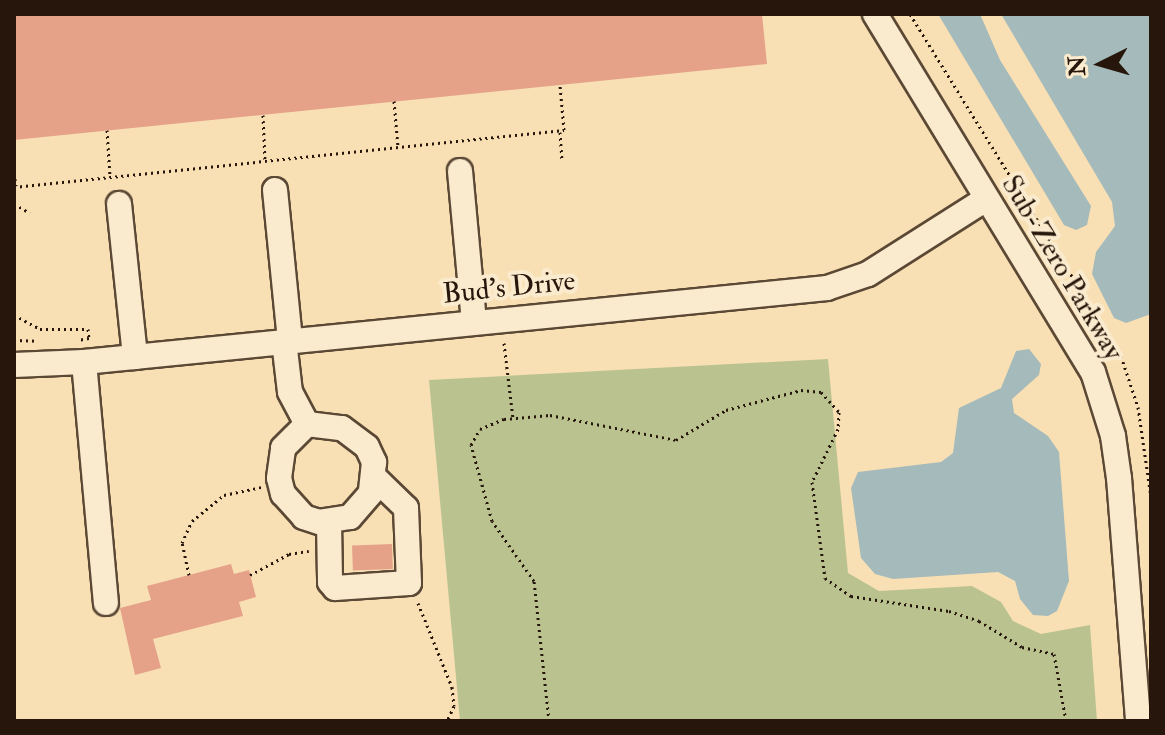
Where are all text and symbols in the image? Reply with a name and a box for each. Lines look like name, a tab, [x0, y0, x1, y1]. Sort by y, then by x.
north arrow	[1061, 24, 1141, 104]
text: N	[1062, 55, 1092, 77]
street label: Sub-Zero Parkway	[994, 170, 1130, 366]
street label: Bud's Drive	[441, 264, 577, 312]

